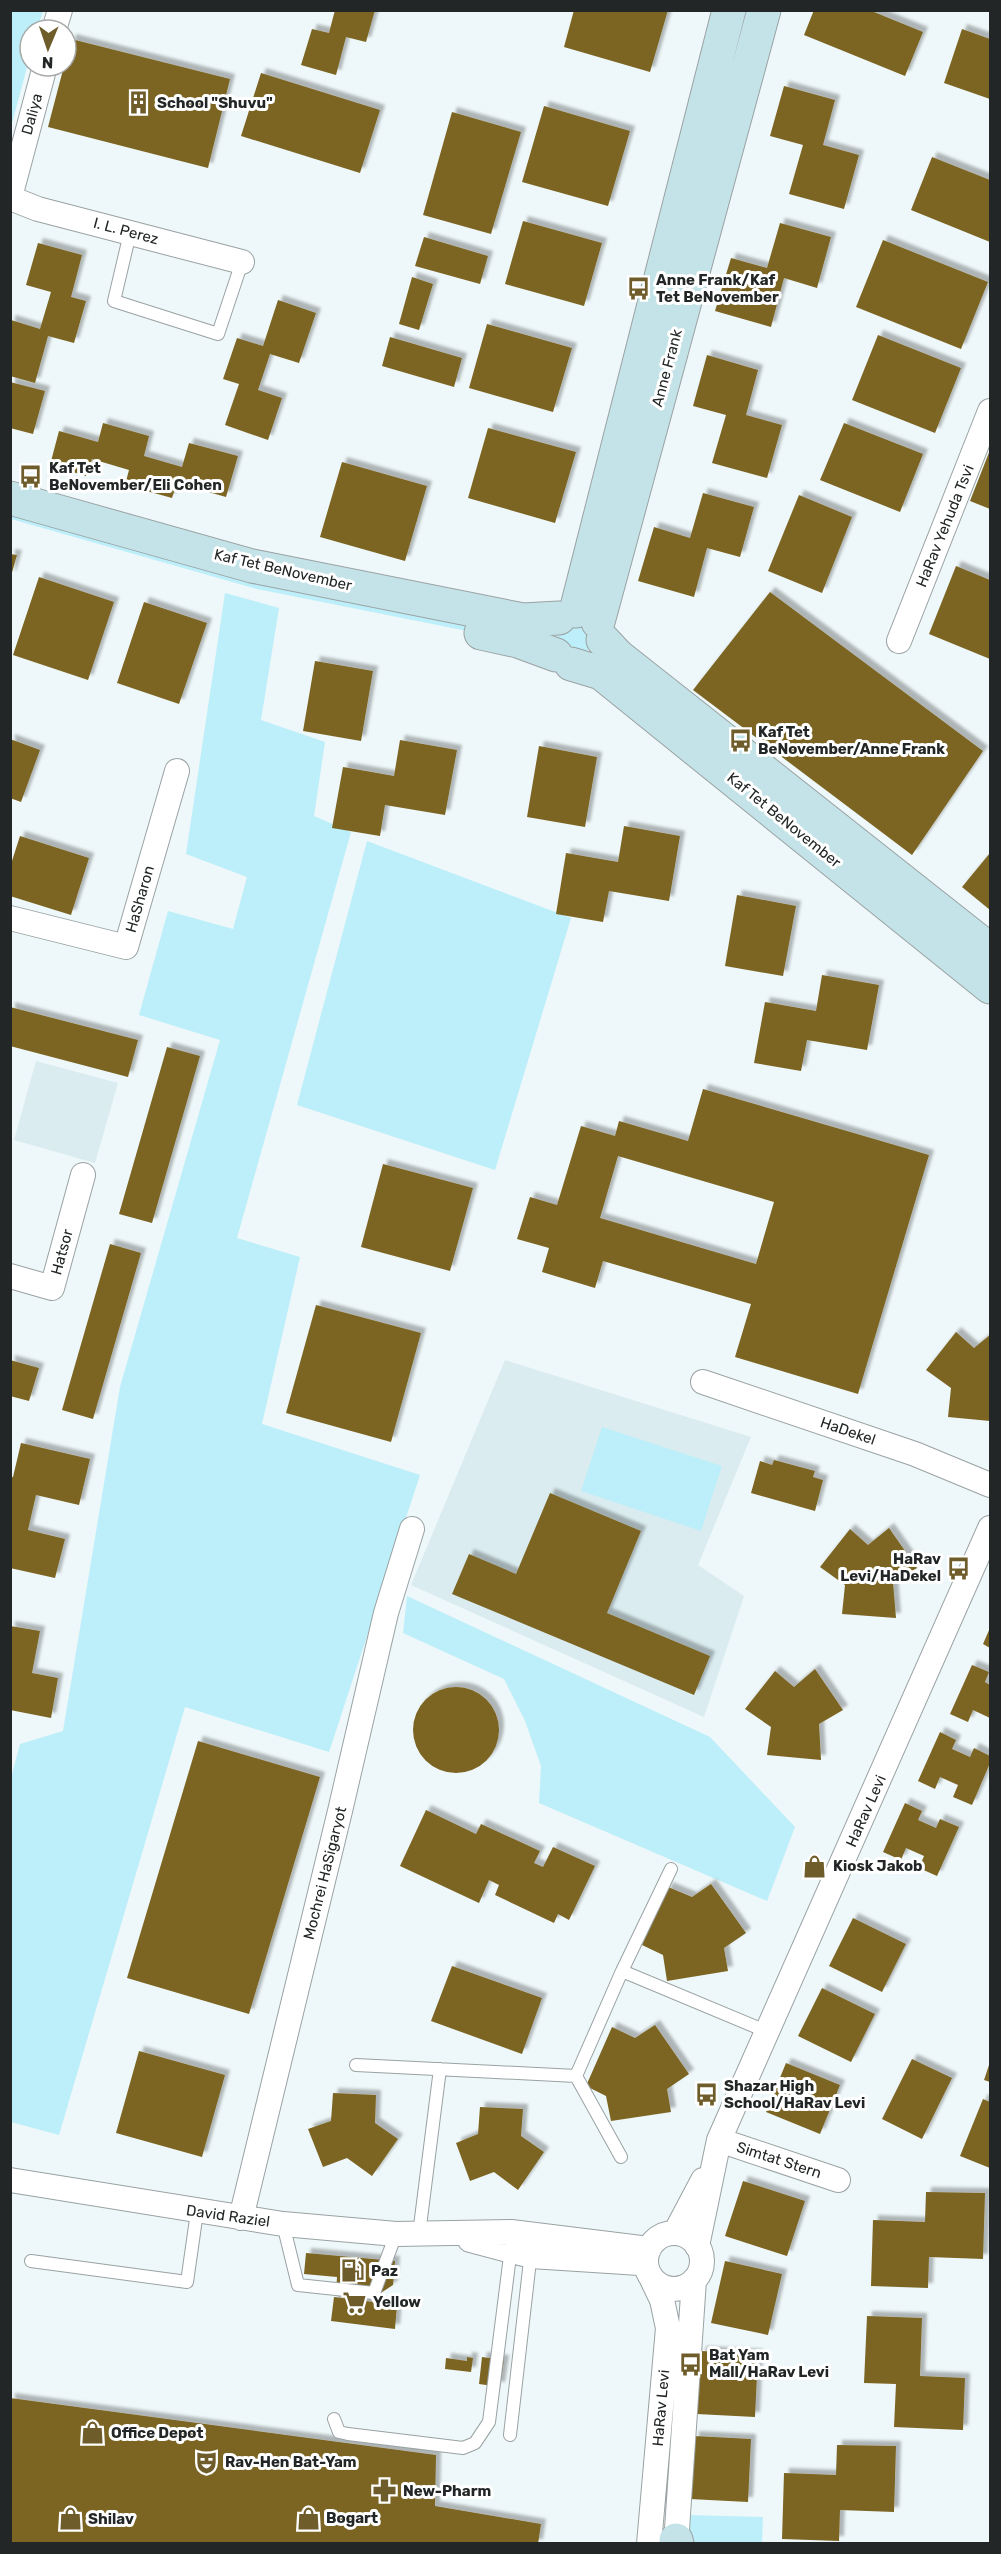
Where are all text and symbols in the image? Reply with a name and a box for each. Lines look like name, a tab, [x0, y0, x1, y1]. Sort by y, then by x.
north arrow	[18, 18, 78, 78]
text: N	[41, 53, 54, 72]
building icon: School "Shuvu"	[126, 90, 152, 116]
street label: Daliya	[18, 91, 46, 137]
place label: School "Shuvu"	[157, 94, 273, 112]
street label: I. L. Perez	[91, 214, 161, 248]
place label: Anne Frank/Kaf Tet BeNovember	[656, 271, 779, 306]
bus stop icon: Anne Frank/Kaf Tet BeNovember	[625, 276, 651, 302]
street label: Anne Frank	[648, 327, 686, 409]
place label: Kaf Tet BeNovember/Eli Cohen	[49, 459, 222, 494]
street label: HaRav Yehuda Tsvi	[912, 462, 978, 590]
bus stop icon: Kaf Tet BeNovember/Eli Cohen	[18, 464, 44, 490]
street label: Kaf Tet BeNovember	[212, 545, 354, 595]
place label: Kaf Tet BeNovember/Anne Frank	[758, 723, 945, 758]
bus stop icon: Kaf Tet BeNovember/Anne Frank	[727, 728, 753, 754]
street label: Kaf Tet BeNovember	[724, 769, 845, 872]
street label: HaSharon	[122, 863, 158, 935]
street label: Hatsor	[47, 1227, 77, 1277]
street label: HaDekel	[818, 1413, 878, 1449]
place label: HaRav Levi/HaDekel	[840, 1550, 941, 1585]
bus stop icon: HaRav Levi/HaDekel	[946, 1555, 972, 1581]
street label: HaRav Levi	[842, 1772, 890, 1850]
street label: Mochrei HaSigaryot	[300, 1804, 350, 1941]
shop icon: Kiosk Jakob	[802, 1853, 828, 1879]
place label: Kiosk Jakob	[833, 1857, 923, 1875]
place label: Shazar High School/HaRav Levi	[724, 2077, 865, 2112]
bus stop icon: Shazar High School/HaRav Levi	[693, 2082, 719, 2108]
street label: Simtat Stern	[734, 2138, 824, 2182]
street label: David Raziel	[185, 2201, 271, 2231]
fuel station icon: Paz	[340, 2258, 366, 2284]
place label: Paz	[371, 2262, 398, 2280]
supermarket icon: Yellow	[342, 2289, 368, 2315]
place label: Yellow	[373, 2293, 421, 2311]
place label: Bat Yam Mall/HaRav Levi	[709, 2346, 829, 2381]
bus stop icon: Bat Yam Mall/HaRav Levi	[678, 2351, 704, 2377]
street label: HaRav Levi	[649, 2369, 673, 2447]
shop icon: Office Depot	[80, 2420, 106, 2446]
place label: Office Depot	[111, 2424, 204, 2442]
theatre icon: Rav-Hen Bat-Yam	[194, 2449, 220, 2475]
place label: Rav-Hen Bat-Yam	[225, 2453, 357, 2471]
pharmacy icon: New-Pharm	[372, 2478, 398, 2504]
place label: New-Pharm	[403, 2482, 491, 2500]
shop icon: Bogart	[295, 2505, 321, 2531]
shop icon: Shilav	[57, 2506, 83, 2532]
place label: Bogart	[326, 2509, 378, 2527]
place label: Shilav	[88, 2510, 134, 2528]

